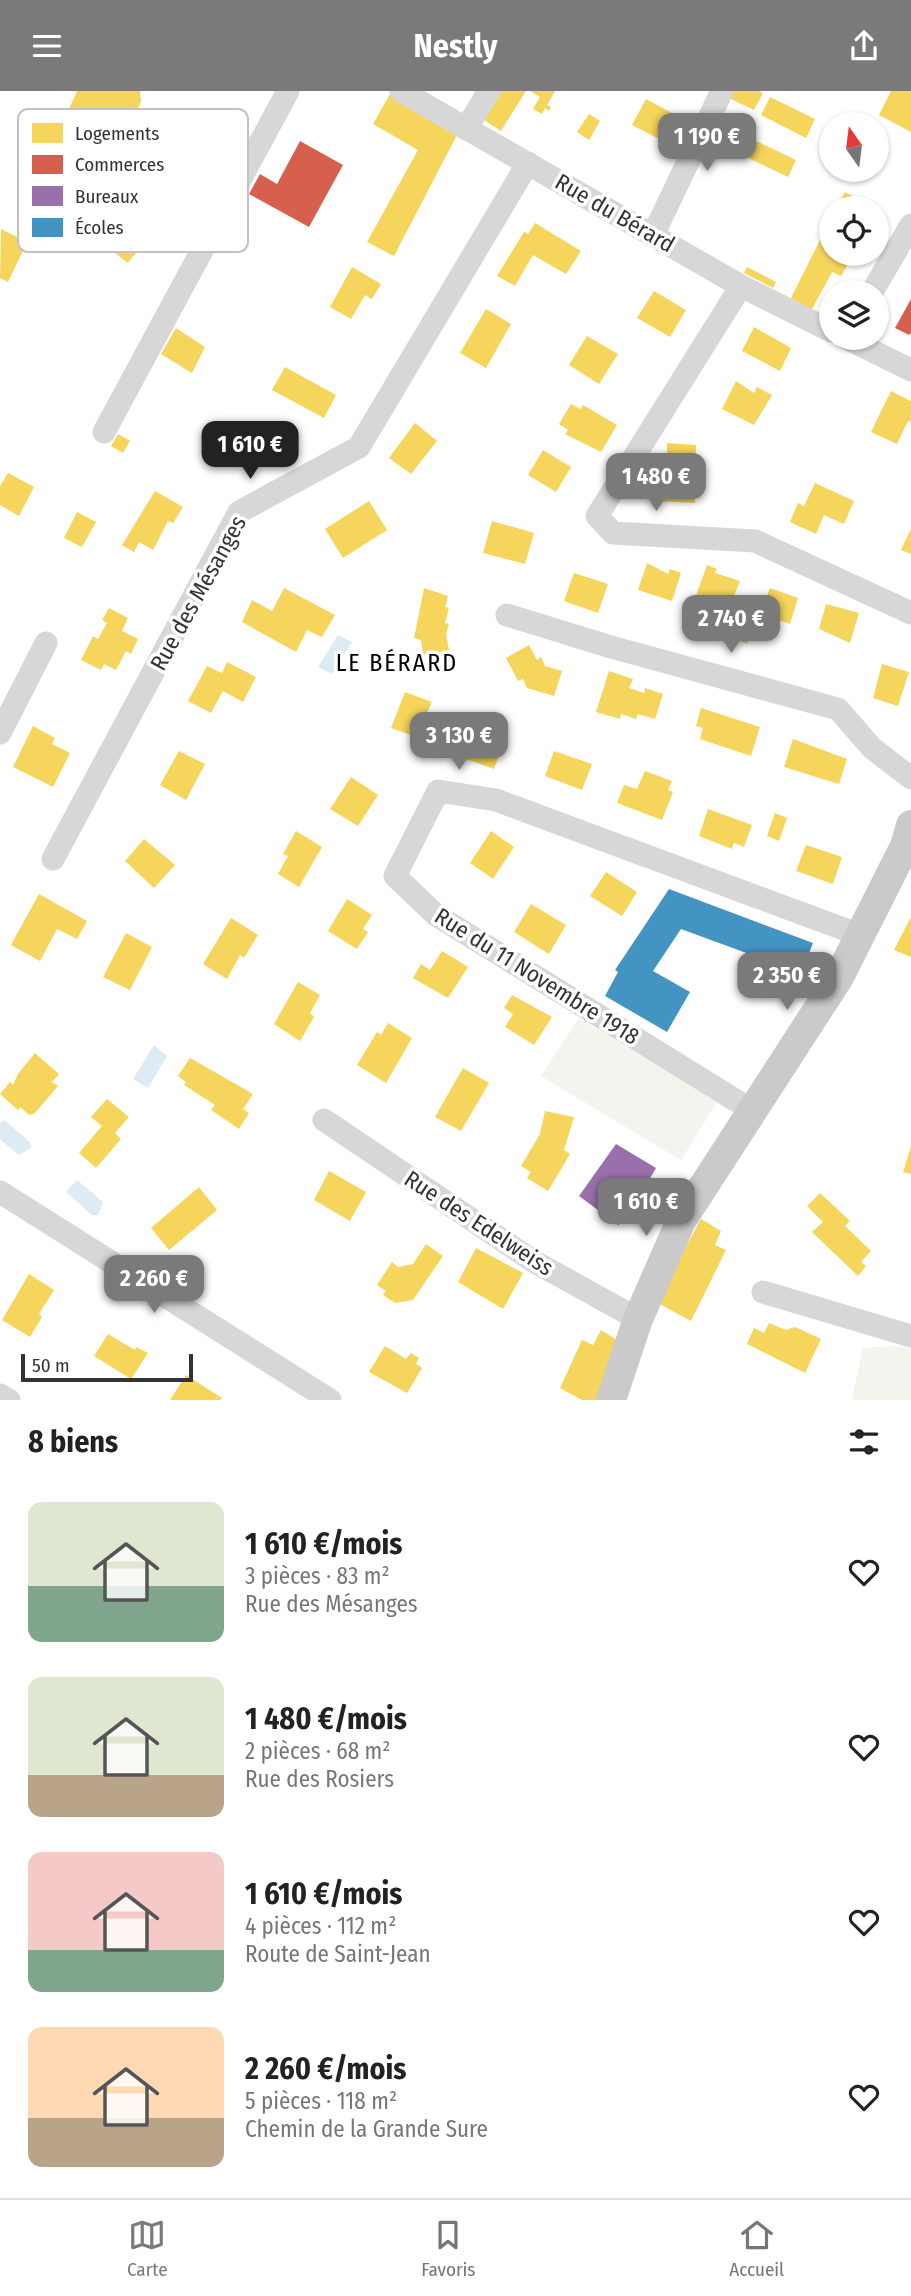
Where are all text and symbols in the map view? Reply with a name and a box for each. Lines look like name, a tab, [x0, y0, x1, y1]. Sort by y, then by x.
icon: menu	[28, 27, 66, 65]
text: Nestly	[413, 27, 498, 65]
icon: share	[845, 27, 883, 65]
legend	[18, 109, 248, 252]
north arrow	[819, 112, 889, 182]
map controls	[819, 112, 889, 350]
pin: 1 190 €	[642, 113, 772, 173]
text: Logements	[75, 122, 159, 145]
text: 1 190 €	[674, 122, 740, 150]
text: Commerces	[75, 153, 164, 176]
street label: Rue du Bérard	[550, 168, 680, 258]
text: Bureaux	[75, 185, 139, 208]
button: locate	[819, 196, 889, 266]
text: Écoles	[75, 216, 124, 239]
button: layers	[819, 280, 889, 350]
pin: 1 610 €	[185, 421, 315, 481]
text: 1 610 €	[218, 430, 282, 458]
pin: 1 480 €	[591, 453, 721, 513]
text: 1 480 €	[622, 462, 690, 490]
street label: Rue des Mésanges	[144, 511, 252, 675]
pin: 2 740 €	[666, 595, 796, 655]
text: 2 740 €	[698, 604, 764, 632]
district label: LE BÉRARD	[336, 648, 458, 677]
pin: 3 130 €	[394, 713, 524, 772]
text: 3 130 €	[426, 721, 492, 749]
street label: Rue du 11 Novembre 1918	[430, 902, 644, 1050]
pin: 2 350 €	[722, 953, 852, 1012]
text: 2 350 €	[753, 961, 821, 989]
street label: Rue des Edelweiss	[399, 1164, 559, 1282]
pin: 1 610 €	[581, 1179, 711, 1238]
text: 1 610 €	[614, 1187, 678, 1215]
pin: 2 260 €	[89, 1255, 219, 1315]
text: 2 260 €	[120, 1264, 188, 1292]
scale bar	[21, 1351, 192, 1383]
text: 50 m	[32, 1354, 70, 1377]
icon: filters	[845, 1423, 883, 1461]
text: 8 biens	[28, 1424, 118, 1460]
text: 1 610 €/mois	[245, 1526, 402, 1562]
icon: home	[84, 1530, 168, 1614]
icon: heart	[845, 1553, 883, 1591]
text: 3 pièces · 83 m²	[245, 1562, 390, 1590]
text: Rue des Mésanges	[245, 1590, 418, 1618]
text: 1 480 €/mois	[245, 1701, 407, 1737]
icon: home	[84, 1705, 168, 1789]
icon: heart	[845, 1728, 883, 1766]
text: 2 pièces · 68 m²	[245, 1737, 390, 1765]
text: Rue des Rosiers	[245, 1765, 394, 1793]
text: 1 610 €/mois	[245, 1876, 402, 1912]
icon: home	[84, 1880, 168, 1964]
icon: heart	[845, 1903, 883, 1941]
text: 4 pièces · 112 m²	[245, 1912, 396, 1940]
text: Route de Saint-Jean	[245, 1940, 431, 1968]
text: 2 260 €/mois	[245, 2051, 406, 2087]
icon: home	[84, 2055, 168, 2139]
icon: heart	[845, 2078, 883, 2116]
text: 5 pièces · 118 m²	[245, 2087, 397, 2115]
text: Chemin de la Grande Sure	[245, 2115, 488, 2143]
tab: Carte	[127, 2216, 168, 2281]
tab: Favoris	[421, 2216, 475, 2281]
tab: Accueil	[729, 2216, 784, 2281]

